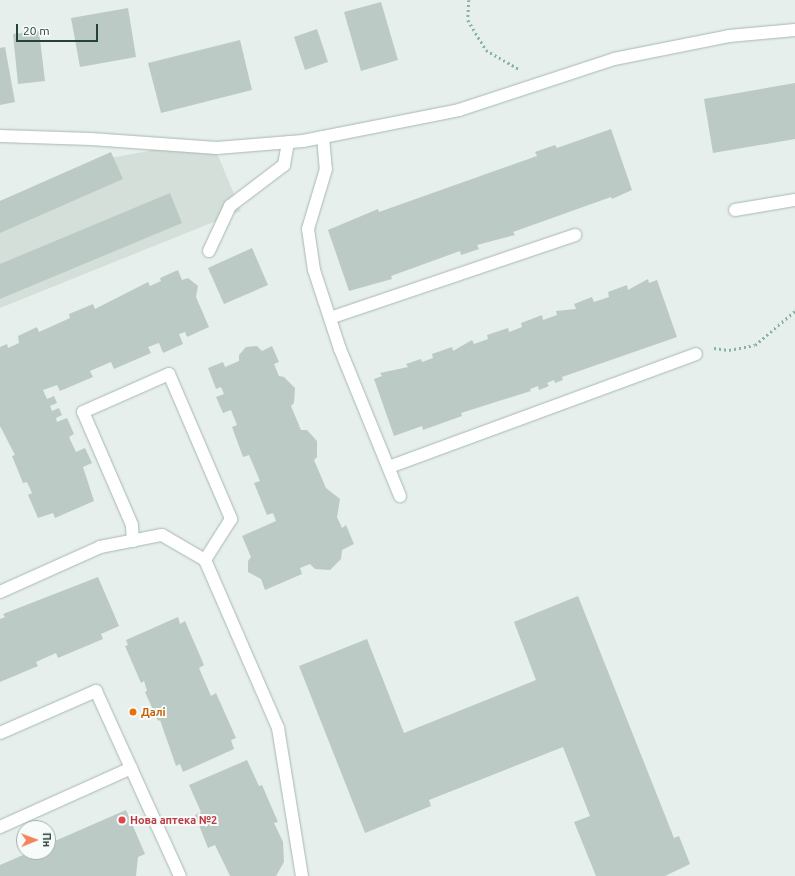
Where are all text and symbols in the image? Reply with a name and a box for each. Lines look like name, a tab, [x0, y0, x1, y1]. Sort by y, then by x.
scale bar	[18, 16, 100, 42]
text: 20 m	[23, 24, 50, 37]
place label: Далі	[141, 705, 166, 719]
marker: Далі	[128, 707, 138, 717]
place label: Нова аптека №2	[130, 813, 217, 827]
marker: Нова аптека №2	[117, 815, 127, 825]
north arrow	[16, 820, 56, 860]
text: Пн	[41, 832, 53, 847]

